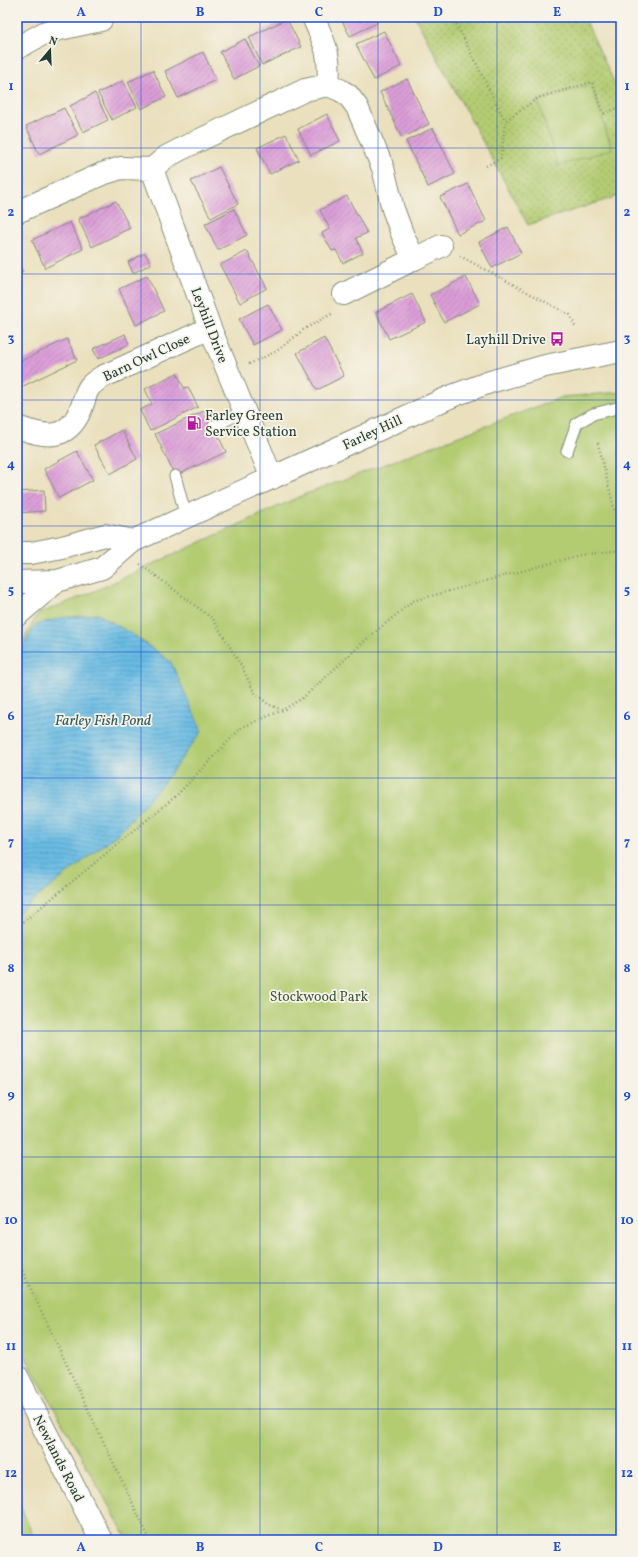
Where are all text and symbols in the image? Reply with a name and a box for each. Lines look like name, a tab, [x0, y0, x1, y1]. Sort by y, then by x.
text: A	[76, 4, 86, 22]
text: B	[196, 4, 205, 22]
text: C	[315, 4, 323, 22]
text: D	[433, 4, 443, 22]
text: E	[553, 4, 561, 22]
north arrow	[30, 30, 70, 70]
text: N	[47, 34, 59, 50]
text: 1	[8, 78, 14, 96]
text: 1	[624, 78, 630, 96]
text: 2	[8, 204, 15, 222]
text: 2	[624, 204, 631, 222]
street label: Leyhill Drive	[185, 285, 232, 367]
text: 3	[8, 330, 15, 348]
street label: Barn Owl Close	[100, 330, 194, 387]
text: 3	[624, 330, 631, 348]
place label: Layhill Drive	[466, 331, 546, 350]
bus stop icon: Layhill Drive	[549, 331, 565, 347]
place label: Farley Green Service Station	[205, 407, 297, 442]
street label: Farley Hill	[340, 411, 406, 455]
fuel station icon: Farley Green Service Station	[186, 415, 202, 431]
text: 4	[7, 456, 15, 474]
text: 4	[623, 456, 631, 474]
text: 5	[8, 582, 14, 600]
text: 5	[624, 582, 630, 600]
text: 6	[7, 708, 15, 726]
text: 6	[623, 708, 631, 726]
water label: Farley Fish Pond	[55, 711, 151, 732]
text: 7	[8, 834, 14, 852]
text: 7	[624, 834, 630, 852]
text: 8	[7, 960, 15, 978]
text: 8	[623, 960, 631, 978]
park label: Stockwood Park	[270, 988, 369, 1007]
text: 9	[7, 1086, 15, 1104]
text: 9	[623, 1086, 631, 1104]
text: 10	[4, 1212, 18, 1230]
text: 10	[620, 1212, 634, 1230]
text: 11	[6, 1338, 16, 1356]
text: 11	[622, 1338, 632, 1356]
street label: Newlands Road	[28, 1412, 88, 1506]
text: 12	[5, 1465, 17, 1483]
text: 12	[621, 1465, 633, 1483]
text: A	[76, 1539, 86, 1557]
text: B	[196, 1539, 205, 1557]
text: C	[315, 1539, 323, 1557]
text: D	[433, 1539, 443, 1557]
text: E	[553, 1539, 561, 1557]

